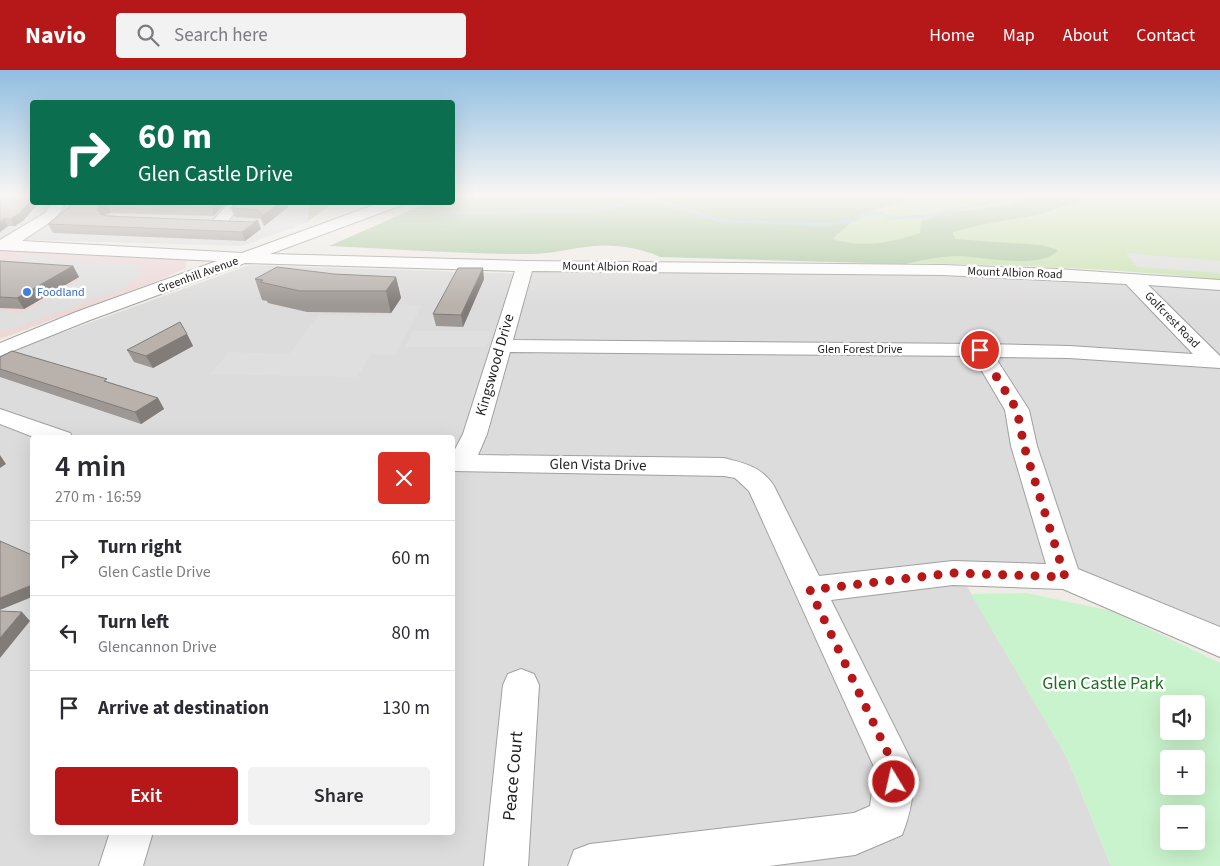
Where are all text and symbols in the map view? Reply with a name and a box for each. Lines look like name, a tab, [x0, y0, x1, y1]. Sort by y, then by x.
search box	[116, 13, 466, 58]
text: Navio	[25, 18, 86, 53]
icon: search	[134, 21, 162, 49]
text: Search here	[174, 22, 268, 49]
text: Home	[929, 23, 975, 48]
text: Map	[1003, 23, 1035, 48]
text: About	[1063, 23, 1108, 48]
text: Contact	[1136, 23, 1195, 48]
text: 60 m	[138, 112, 212, 162]
icon: right	[55, 120, 120, 185]
text: Glen Castle Drive	[138, 158, 293, 190]
street label: Greenhill Avenue	[155, 252, 241, 298]
street label: Mount Albion Road	[562, 258, 658, 276]
street label: Mount Albion Road	[967, 263, 1063, 283]
place label: Foodland	[37, 284, 85, 301]
marker: Foodland	[21, 286, 33, 298]
street label: Golfcrest Road	[1141, 288, 1203, 352]
street label: Kingswood Drive	[470, 312, 520, 418]
pin	[959, 329, 1001, 371]
icon: arrive	[966, 336, 994, 364]
street label: Glen Forest Drive	[818, 341, 902, 358]
text: 4 min	[55, 445, 126, 488]
button: close	[378, 452, 430, 504]
street label: Glen Vista Drive	[549, 454, 647, 476]
text: 270 m · 16:59	[55, 486, 142, 508]
text: Turn right	[98, 534, 182, 561]
icon: right	[55, 544, 83, 572]
text: 60 m	[392, 545, 430, 572]
text: Glen Castle Drive	[98, 561, 211, 583]
text: Turn left	[98, 609, 169, 636]
icon: left	[55, 619, 83, 647]
text: 80 m	[392, 620, 430, 647]
text: Glencannon Drive	[98, 636, 217, 658]
park label: Glen Castle Park	[1042, 671, 1164, 696]
icon: arrive	[55, 694, 83, 722]
text: Arrive at destination	[98, 695, 269, 722]
text: 130 m	[382, 695, 430, 722]
map controls	[1160, 695, 1205, 850]
button: sound	[1160, 695, 1205, 740]
street label: Peace Court	[497, 730, 529, 822]
button: +	[1160, 750, 1205, 795]
position arrow	[867, 755, 919, 807]
button: Exit	[55, 767, 238, 825]
button: Share	[248, 767, 430, 825]
button: −	[1160, 805, 1205, 850]

